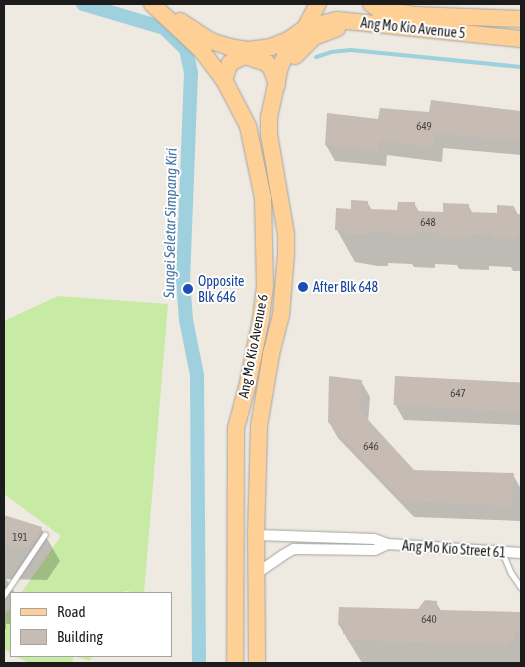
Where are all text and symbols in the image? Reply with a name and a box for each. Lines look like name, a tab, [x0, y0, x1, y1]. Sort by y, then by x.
street label: Ang Mo Kio Avenue 5	[360, 14, 466, 42]
house number: 649	[416, 119, 432, 133]
water label: Sungei Seletar Simpang Kiri	[160, 148, 180, 298]
house number: 648	[420, 215, 436, 229]
place label: Opposite Blk 646	[198, 273, 244, 306]
place label: After Blk 648	[313, 279, 378, 295]
marker: After Blk 648	[297, 281, 309, 293]
marker: Opposite Blk 646	[182, 283, 194, 295]
street label: Ang Mo Kio Avenue 6	[235, 293, 271, 399]
house number: 647	[450, 386, 466, 400]
house number: 646	[363, 439, 379, 453]
house number: 191	[12, 530, 28, 544]
street label: Ang Mo Kio Street 61	[402, 537, 506, 561]
legend	[10, 592, 172, 657]
text: Road	[57, 603, 86, 620]
house number: 640	[421, 612, 437, 626]
text: Building	[57, 628, 103, 645]

